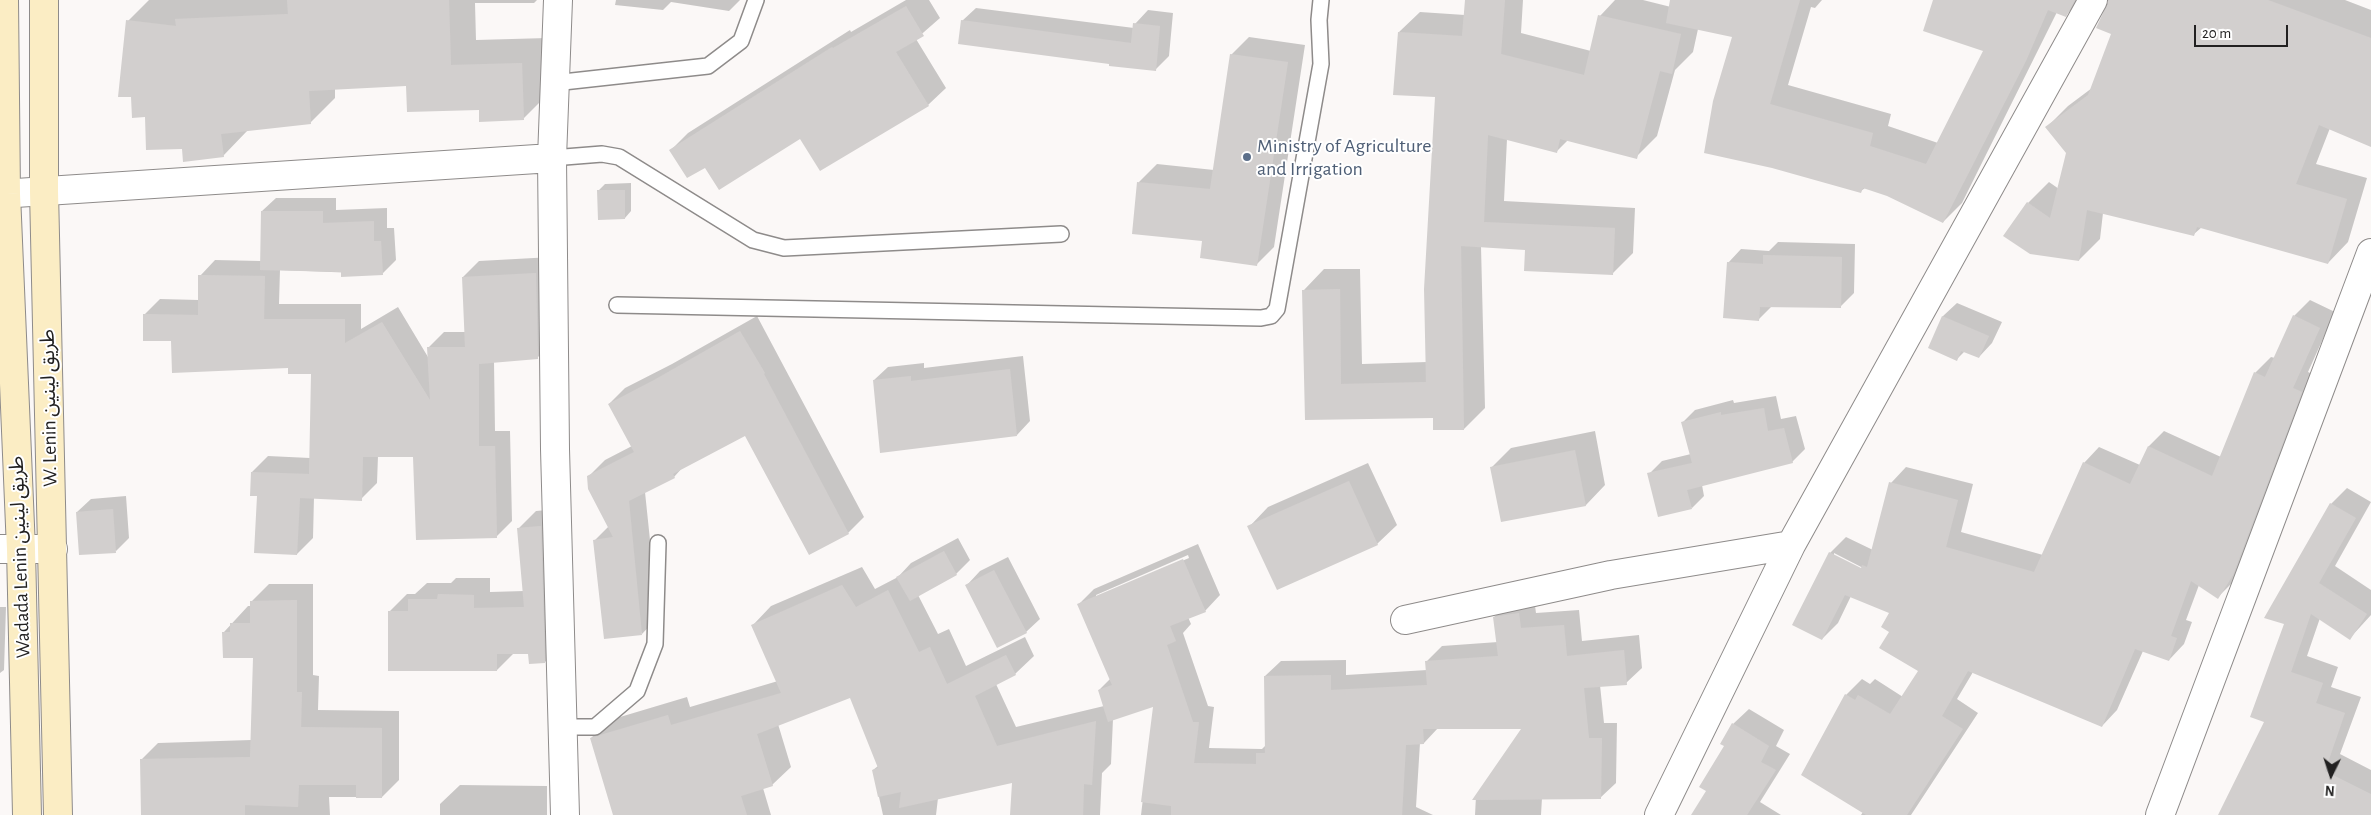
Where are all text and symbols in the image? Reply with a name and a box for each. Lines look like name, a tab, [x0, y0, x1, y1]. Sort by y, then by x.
scale bar	[2196, 15, 2290, 47]
text: 20 m	[2202, 26, 2231, 41]
place label: Ministry of Agriculture and Irrigation	[1257, 134, 1431, 181]
marker: Ministry of Agriculture and Irrigation	[1241, 151, 1253, 163]
street label: W. Lenin طريق لينين	[36, 329, 62, 487]
street label: Wadada Lenin طريق لينين	[4, 455, 36, 659]
north arrow	[2306, 750, 2356, 800]
text: N	[2325, 783, 2335, 797]

